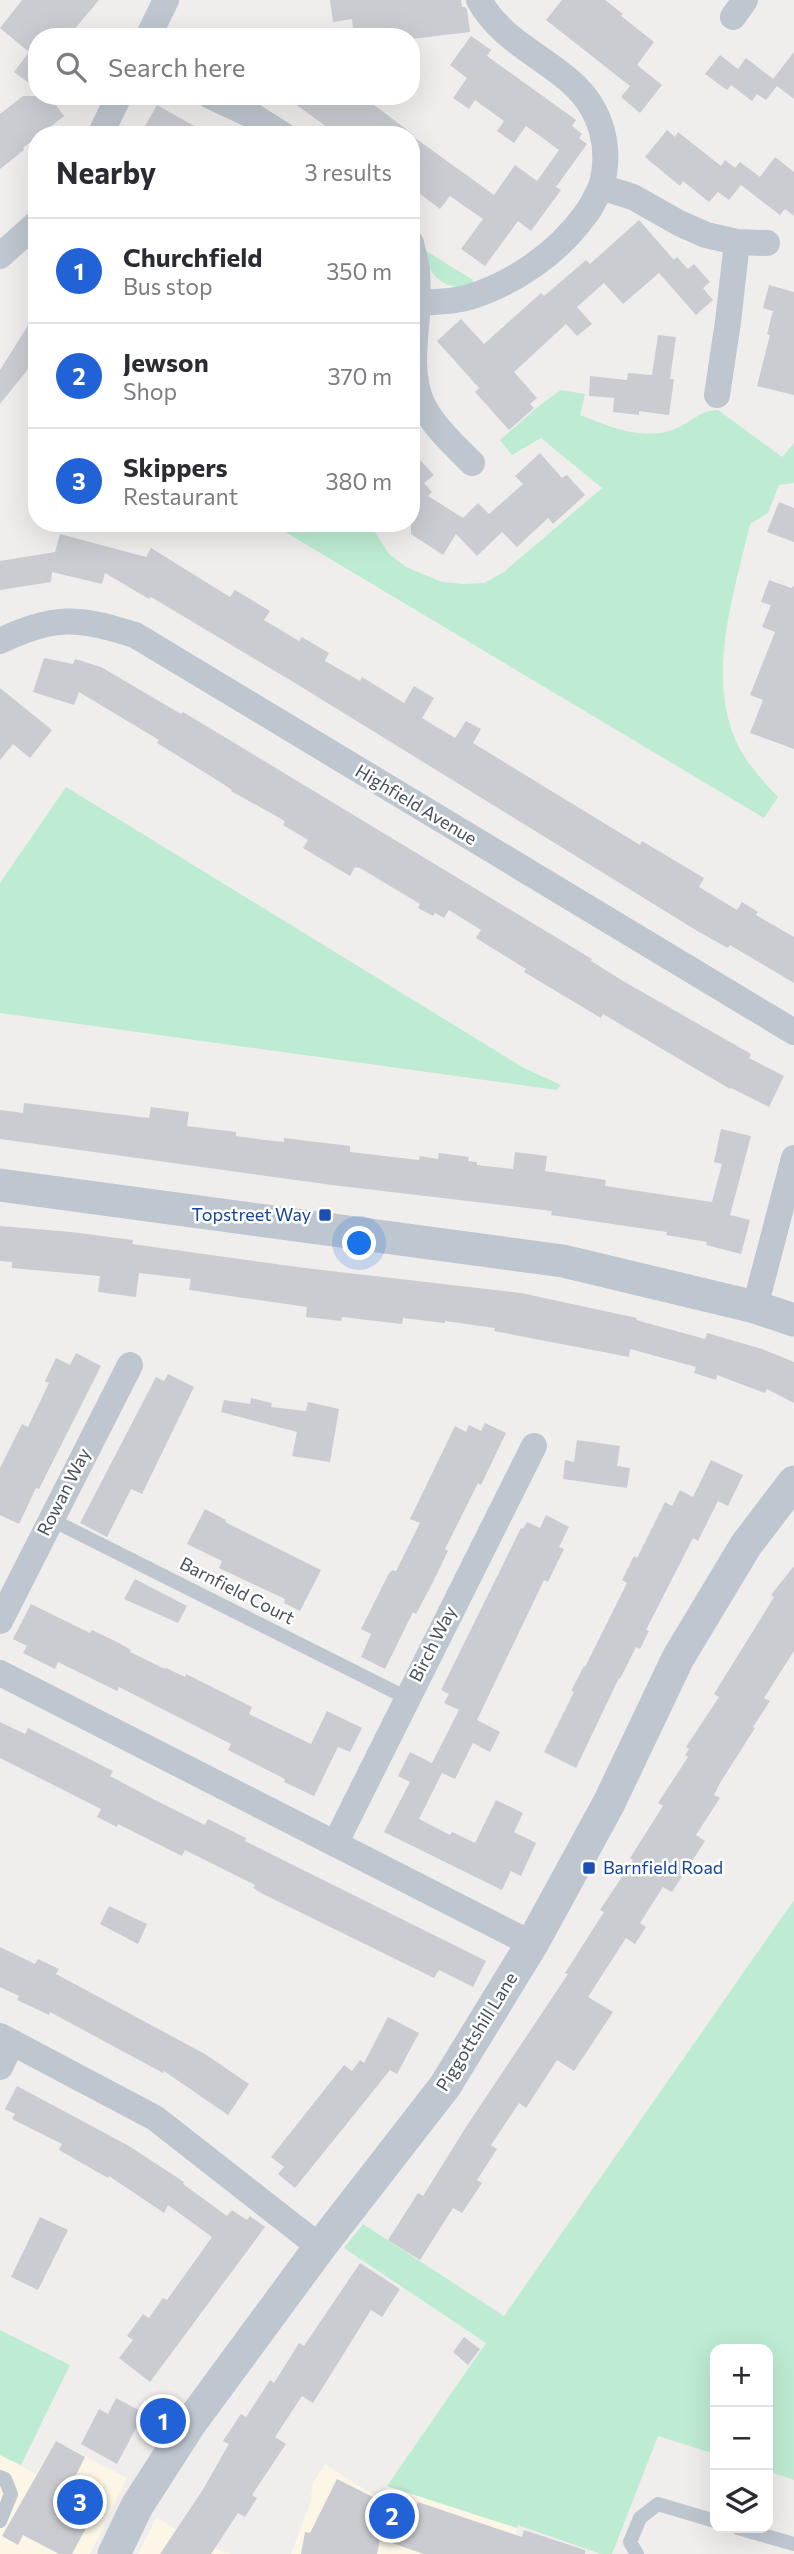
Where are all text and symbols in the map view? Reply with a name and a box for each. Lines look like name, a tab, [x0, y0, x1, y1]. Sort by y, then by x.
search box	[28, 28, 420, 105]
icon: search	[52, 48, 90, 86]
text: Search here	[108, 51, 246, 82]
text: Nearby	[56, 153, 156, 190]
text: 3 results	[305, 158, 392, 186]
text: Churchfield	[123, 241, 263, 272]
text: 1	[74, 257, 84, 285]
text: 350 m	[326, 257, 392, 285]
text: Bus stop	[123, 272, 213, 300]
text: Jewson	[123, 346, 209, 377]
text: 2	[72, 362, 86, 390]
text: 370 m	[327, 362, 392, 390]
text: Shop	[123, 377, 177, 405]
text: Skippers	[123, 451, 228, 482]
text: 3	[72, 467, 86, 495]
text: 380 m	[325, 467, 392, 495]
text: Restaurant	[123, 482, 238, 510]
street label: Highfield Avenue	[352, 759, 481, 849]
place label: Topstreet Way	[192, 1203, 311, 1225]
marker: Topstreet Way	[317, 1207, 333, 1223]
your location	[342, 1226, 376, 1260]
street label: Rowan Way	[32, 1444, 95, 1539]
street label: Barnfield Court	[176, 1552, 299, 1628]
street label: Birch Way	[404, 1602, 460, 1685]
place label: Barnfield Road	[603, 1856, 723, 1878]
marker: Barnfield Road	[581, 1860, 597, 1876]
street label: Piggottshill Lane	[431, 1968, 521, 2095]
map controls	[710, 2344, 773, 2533]
button: +	[710, 2344, 773, 2407]
pin: 1	[140, 2395, 186, 2447]
button: −	[710, 2407, 773, 2470]
button: layers	[710, 2470, 773, 2533]
pin: 3	[57, 2476, 103, 2528]
pin: 2	[369, 2490, 415, 2542]

